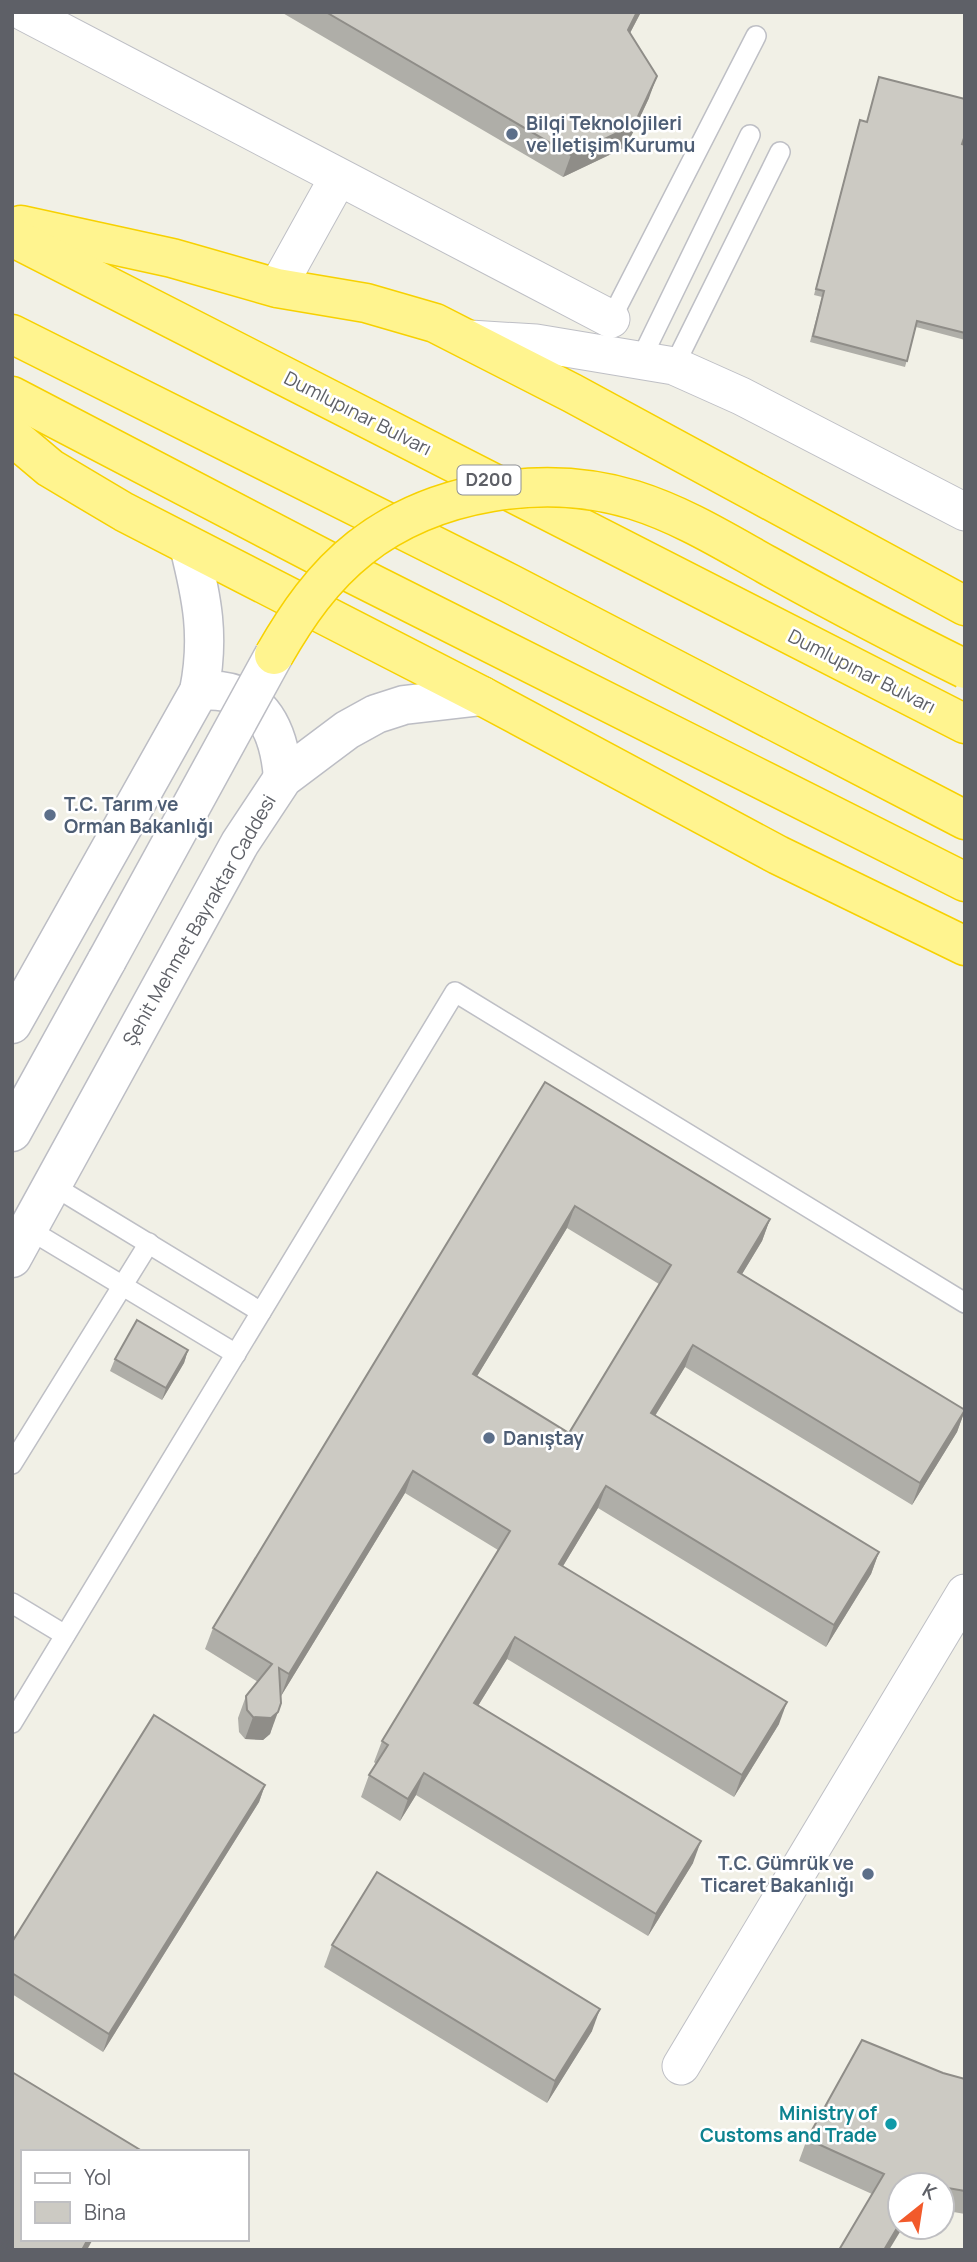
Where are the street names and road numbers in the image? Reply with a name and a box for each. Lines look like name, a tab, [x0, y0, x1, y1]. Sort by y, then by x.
street label: Dumlupınar Bulvarı	[280, 365, 436, 461]
road number: D200	[458, 466, 520, 494]
street label: Dumlupınar Bulvarı	[784, 623, 940, 719]
street label: Şehit Mehmet Bayraktar Caddesi	[116, 790, 282, 1050]

